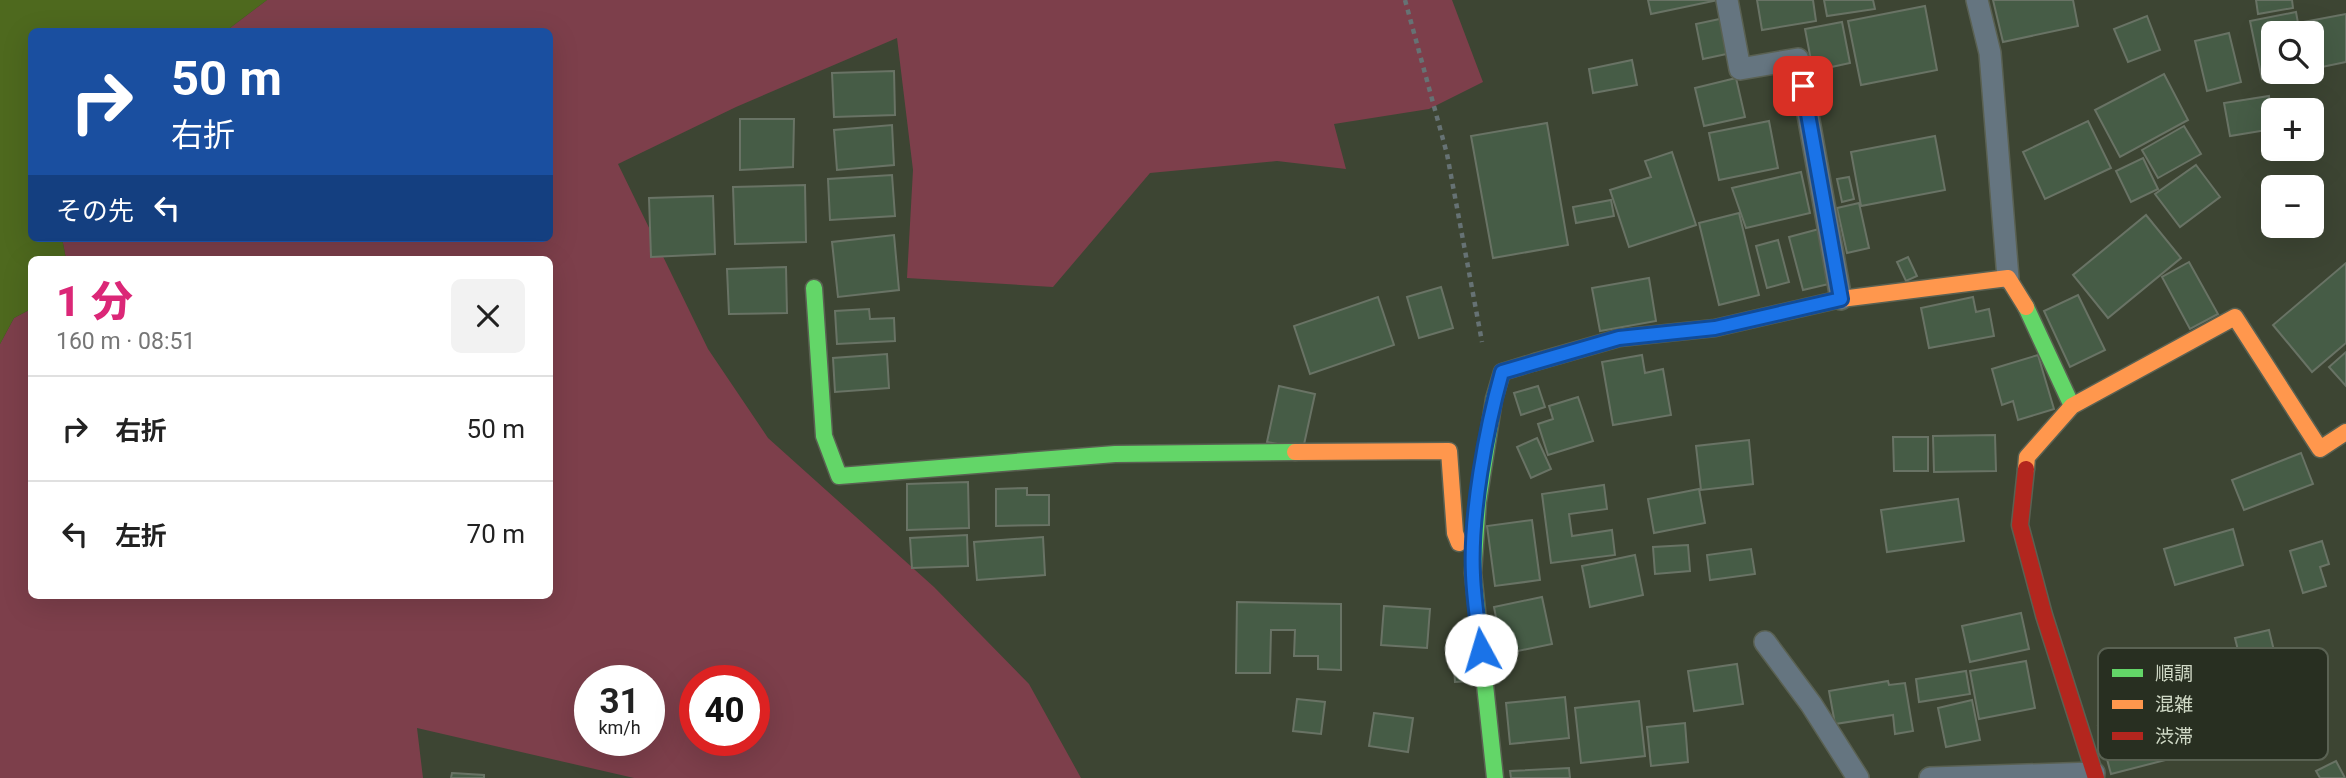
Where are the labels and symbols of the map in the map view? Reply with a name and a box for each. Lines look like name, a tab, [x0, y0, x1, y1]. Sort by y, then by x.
pin	[1773, 56, 1833, 116]
position arrow	[1444, 613, 1518, 687]
legend	[2098, 648, 2328, 760]
text: 順調	[2155, 662, 2193, 685]
speed limit sign: 40	[679, 665, 770, 756]
text: 混雑	[2155, 693, 2193, 716]
text: 渋滞	[2155, 725, 2193, 748]

